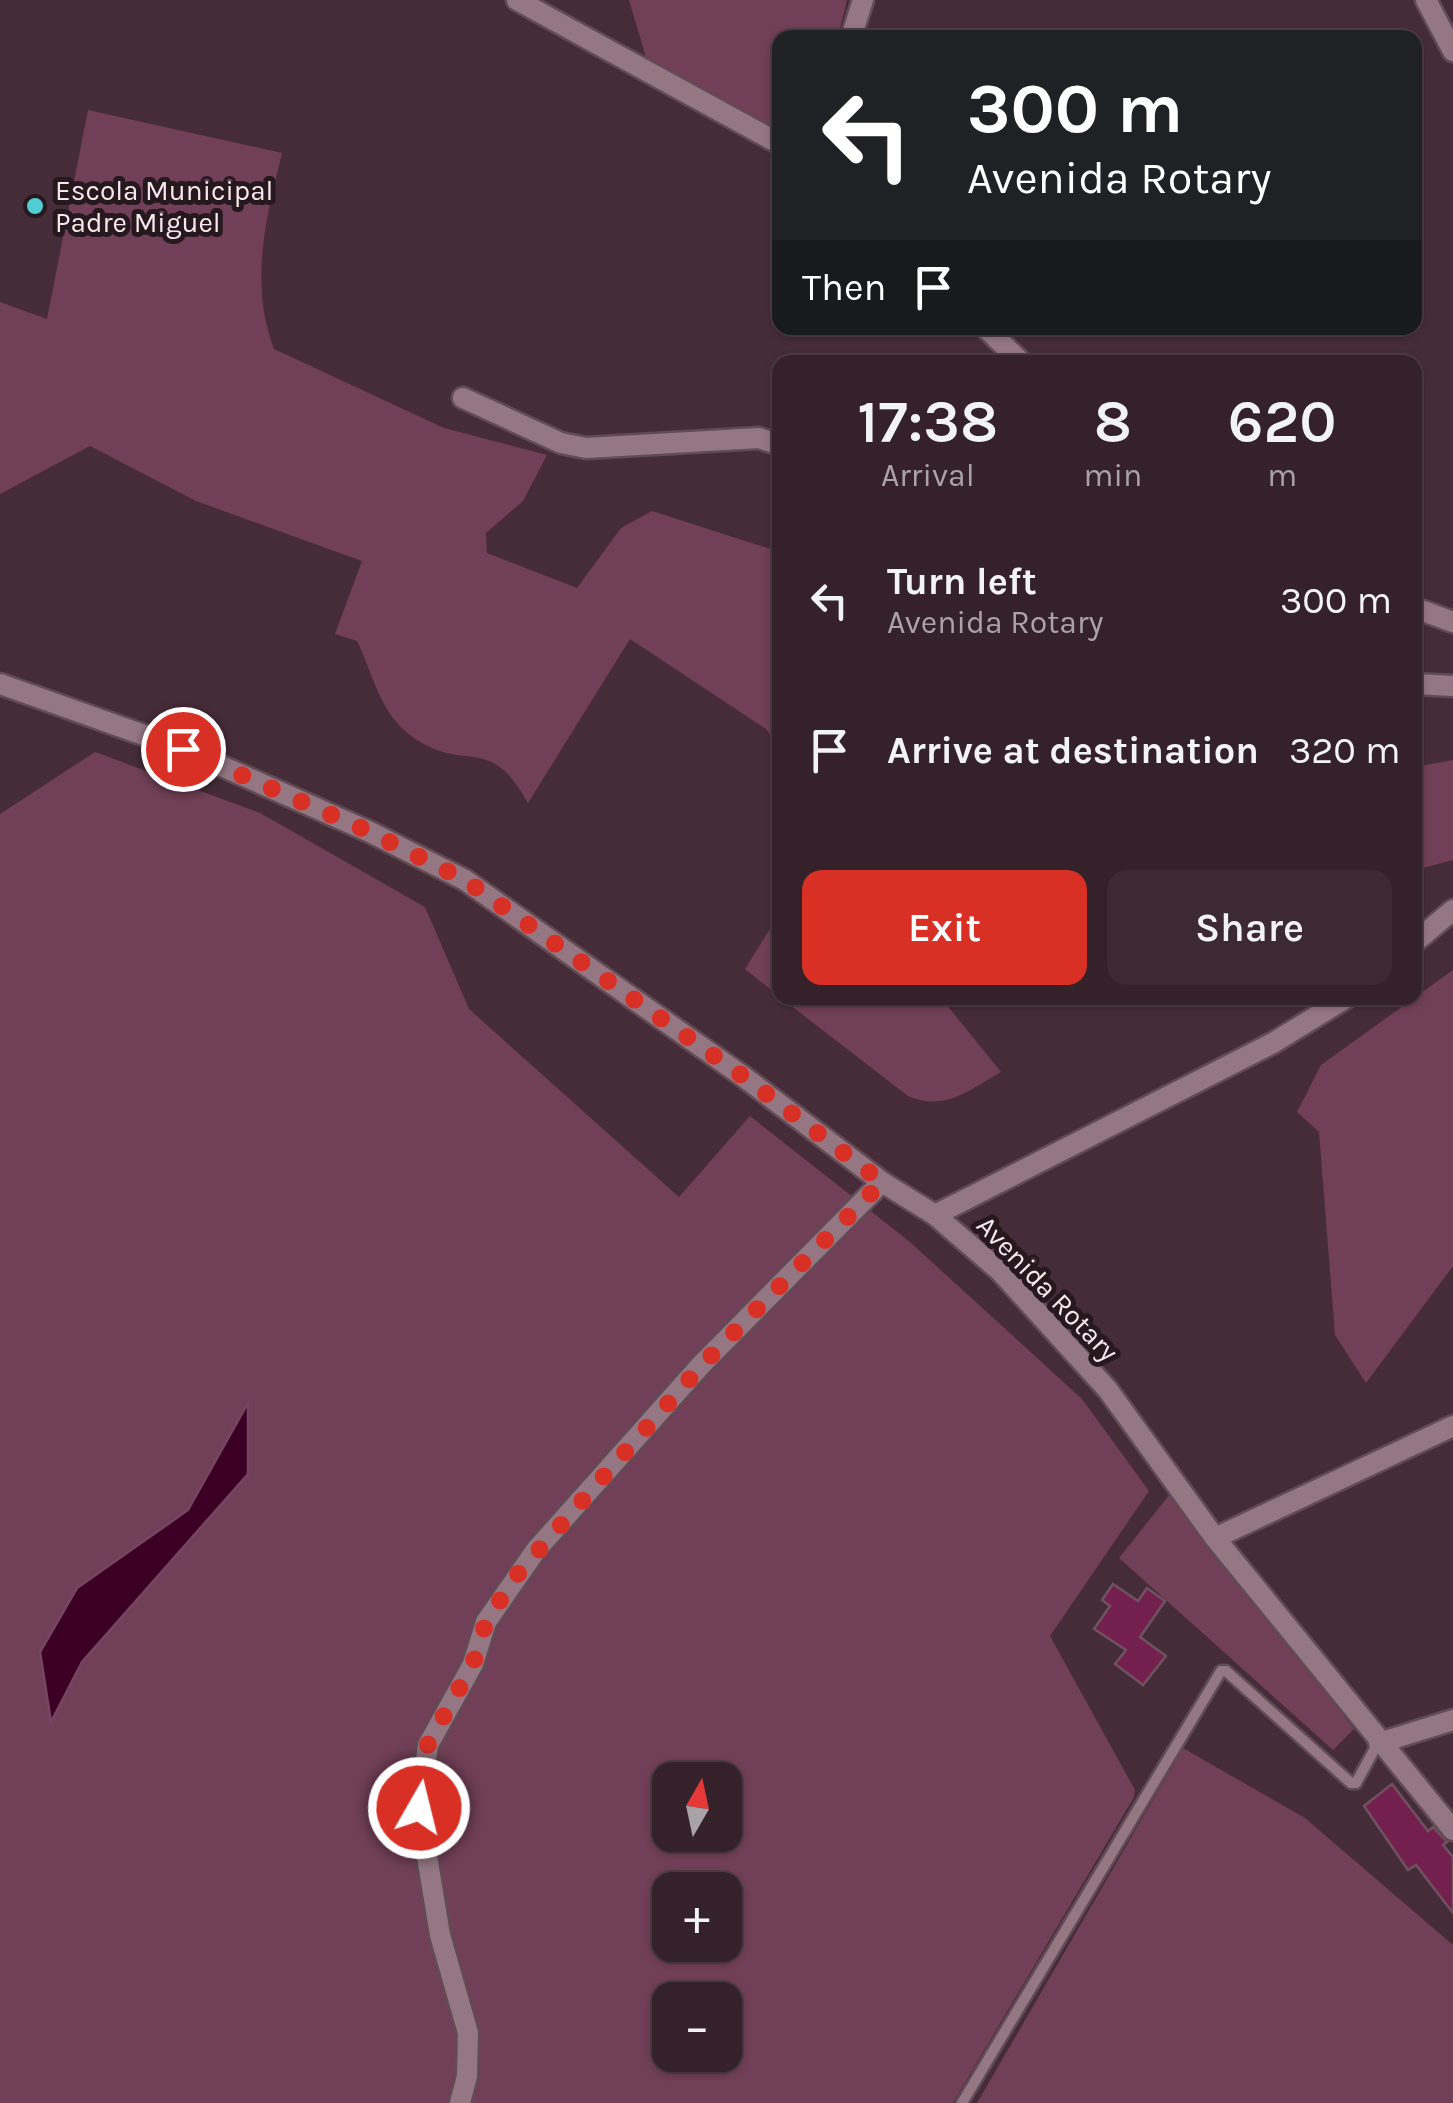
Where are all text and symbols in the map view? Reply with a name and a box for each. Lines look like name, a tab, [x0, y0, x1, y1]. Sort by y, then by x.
text: 300 m	[967, 68, 1183, 150]
icon: left	[802, 70, 932, 200]
text: Avenida Rotary	[967, 152, 1271, 204]
place label: Escola Municipal Padre Miguel	[55, 174, 273, 239]
marker: Escola Municipal Padre Miguel	[24, 195, 46, 217]
icon: arrive	[906, 260, 961, 315]
text: Then	[802, 265, 886, 310]
text: 17:38	[857, 387, 998, 457]
text: 8	[1094, 387, 1132, 457]
text: 620	[1228, 387, 1337, 457]
text: Arrival	[881, 457, 975, 494]
text: min	[1084, 457, 1142, 494]
text: m	[1267, 457, 1297, 494]
text: Turn left	[887, 559, 1037, 604]
icon: left	[802, 573, 857, 628]
text: 300 m	[1280, 578, 1392, 623]
text: Avenida Rotary	[887, 604, 1103, 641]
pin	[141, 707, 226, 792]
icon: arrive	[156, 722, 211, 777]
icon: arrive	[802, 723, 857, 778]
text: Arrive at destination	[887, 728, 1259, 773]
text: 320 m	[1289, 728, 1400, 773]
button: Exit	[802, 870, 1087, 985]
button: Share	[1107, 870, 1392, 985]
street label: Avenida Rotary	[970, 1209, 1125, 1368]
position arrow	[367, 1756, 471, 1860]
north arrow	[652, 1762, 742, 1852]
map controls	[652, 1762, 742, 2072]
button: +	[652, 1872, 742, 1962]
button: −	[652, 1982, 742, 2072]

